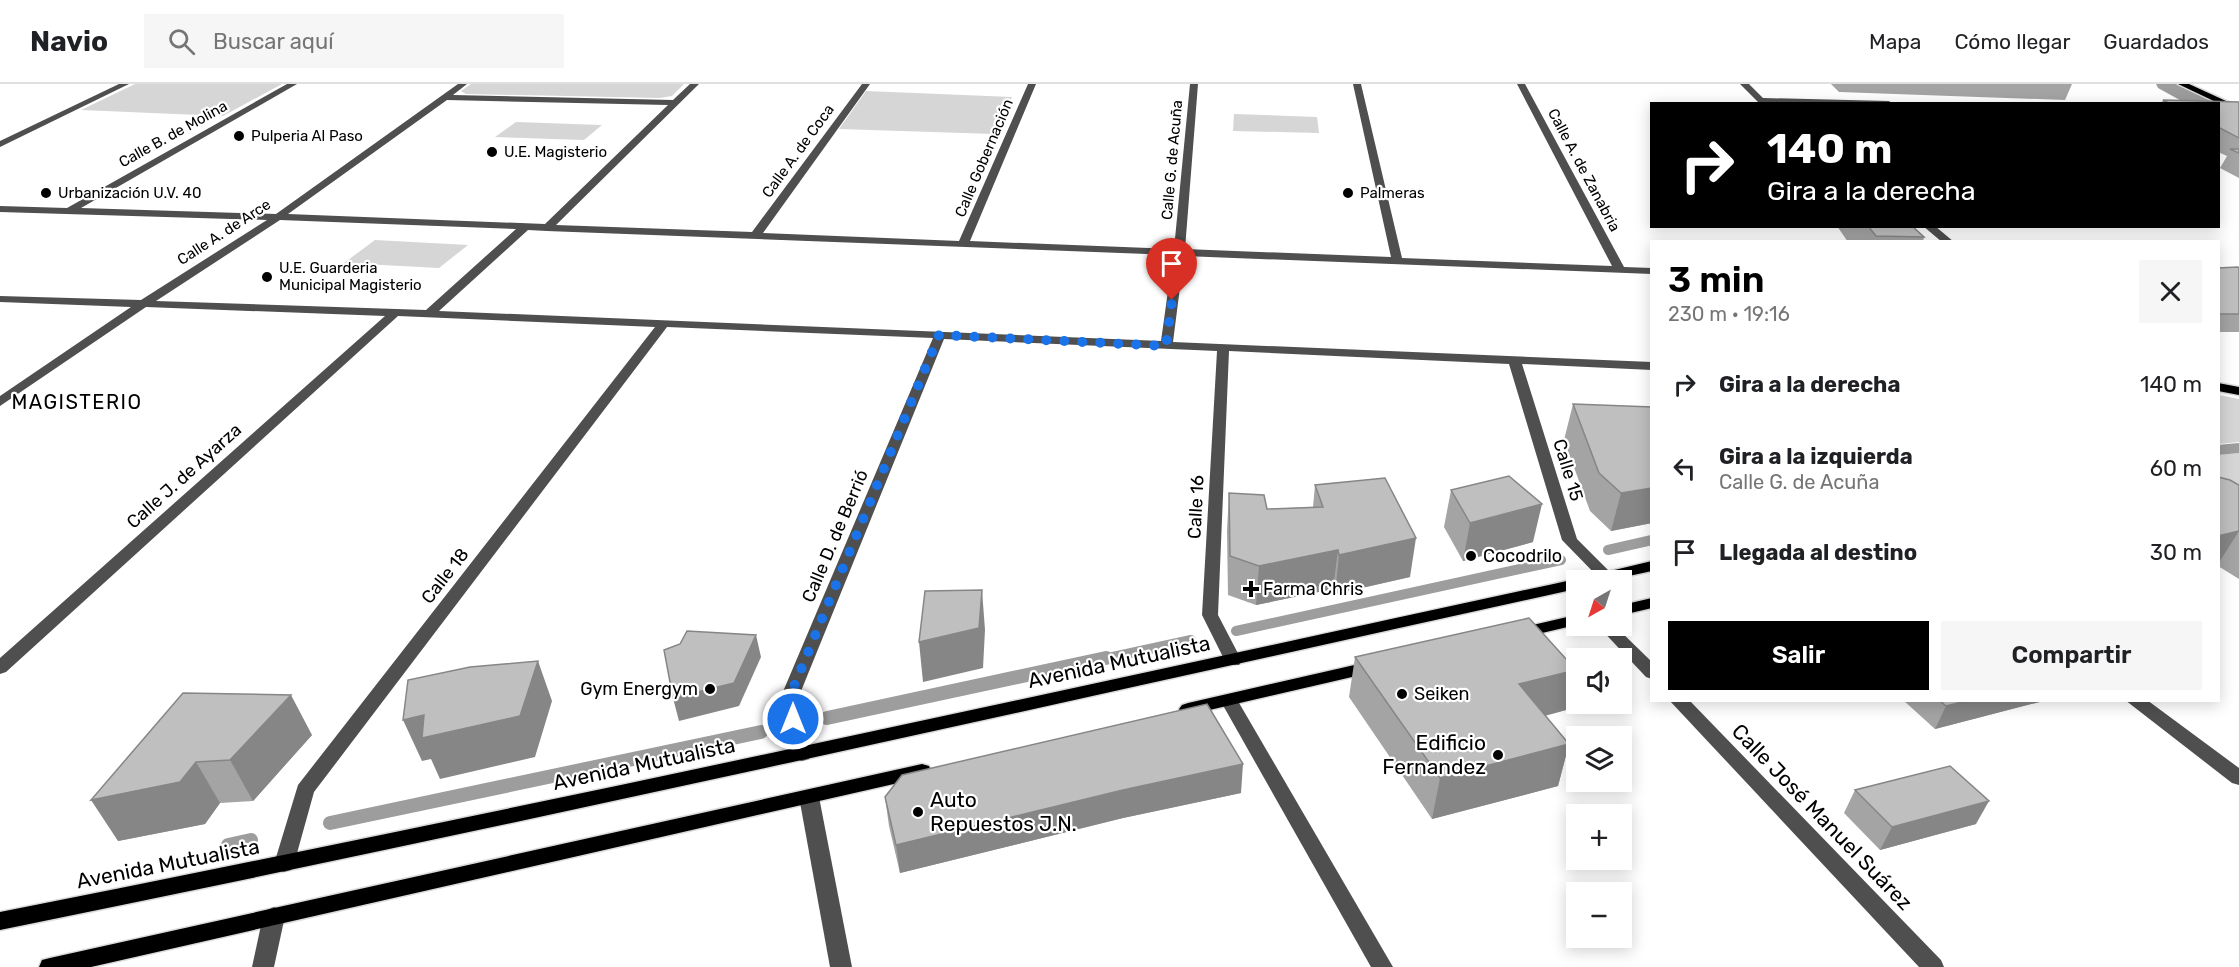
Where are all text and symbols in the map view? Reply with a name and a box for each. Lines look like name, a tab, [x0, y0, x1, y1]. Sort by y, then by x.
search box	[144, 14, 564, 68]
text: Navio	[30, 25, 108, 58]
icon: search	[165, 25, 198, 58]
text: Buscar aquí	[213, 28, 334, 55]
text: Mapa	[1869, 29, 1921, 54]
text: Cómo llegar	[1954, 29, 2070, 54]
text: Guardados	[2103, 29, 2209, 54]
street label: Calle Gobernación	[951, 96, 1017, 220]
street label: Calle B. de Molina	[116, 97, 230, 171]
street label: Calle G. de Acuña	[1158, 99, 1186, 221]
street label: Calle A. de Coca	[758, 101, 838, 201]
street label: Calle A. de Zanabria	[1544, 105, 1624, 235]
text: 140 m	[1767, 124, 1893, 174]
icon: right	[1668, 126, 1746, 204]
place label: Pulperia Al Paso	[251, 127, 363, 145]
marker: Pulperia Al Paso	[232, 129, 246, 143]
place label: U.E. Magisterio	[504, 143, 607, 161]
marker: U.E. Magisterio	[485, 145, 499, 159]
text: Gira a la derecha	[1767, 175, 1976, 207]
place label: Urbanización U.V. 40	[58, 184, 201, 202]
place label: Palmeras	[1360, 184, 1425, 202]
marker: Urbanización U.V. 40	[39, 186, 53, 200]
marker: Palmeras	[1341, 186, 1355, 200]
street label: Calle A. de Arce	[174, 195, 274, 269]
pin	[1146, 238, 1197, 300]
icon: arrive	[1155, 247, 1188, 280]
text: 3 min	[1668, 258, 1765, 301]
place label: U.E. Guarderia Municipal Magisterio	[279, 259, 422, 294]
button: close	[2139, 260, 2202, 323]
marker: U.E. Guarderia Municipal Magisterio	[260, 270, 274, 284]
text: 230 m · 19:16	[1668, 302, 1790, 326]
icon: right	[1668, 368, 1701, 401]
text: Gira a la derecha	[1719, 371, 1900, 398]
text: 140 m	[2140, 371, 2202, 398]
district label: MAGISTERIO	[11, 390, 143, 414]
street label: Calle J. de Ayarza	[122, 419, 246, 533]
street label: Calle 15	[1548, 436, 1588, 504]
text: Gira a la izquierda	[1719, 443, 1913, 470]
icon: left	[1668, 452, 1701, 485]
text: 60 m	[2150, 455, 2202, 482]
street label: Calle D. de Berrió	[797, 466, 873, 606]
text: Calle G. de Acuña	[1719, 470, 1879, 494]
street label: Calle 16	[1183, 474, 1209, 539]
icon: arrive	[1668, 536, 1701, 569]
text: Llegada al destino	[1719, 539, 1917, 566]
text: 30 m	[2150, 539, 2202, 566]
street label: Calle 18	[417, 544, 473, 608]
place label: Cocodrilo	[1483, 545, 1562, 567]
marker: Cocodrilo	[1464, 549, 1478, 563]
north arrow	[1566, 570, 1632, 636]
map controls	[1566, 570, 1632, 948]
place label: Farma Chris	[1263, 578, 1363, 600]
marker: Farma Chris	[1244, 582, 1258, 596]
button: Salir	[1668, 621, 1929, 690]
button: Compartir	[1941, 621, 2202, 690]
street label: Avenida Mutualista	[1025, 630, 1212, 693]
button: sound	[1566, 648, 1632, 714]
place label: Gym Energym	[580, 678, 698, 700]
marker: Gym Energym	[703, 682, 717, 696]
place label: Seiken	[1414, 683, 1469, 705]
position arrow	[761, 687, 825, 751]
marker: Seiken	[1395, 687, 1409, 701]
street label: Calle José Manuel Suárez	[1727, 718, 1918, 915]
button: layers	[1566, 726, 1632, 792]
place label: Edificio Fernandez	[1382, 730, 1486, 779]
street label: Avenida Mutualista	[550, 732, 737, 795]
marker: Edificio Fernandez	[1491, 748, 1505, 762]
place label: Auto Repuestos J.N.	[930, 787, 1077, 836]
button: +	[1566, 804, 1632, 870]
marker: Auto Repuestos J.N.	[911, 805, 925, 819]
street label: Avenida Mutualista	[74, 834, 262, 894]
button: −	[1566, 882, 1632, 948]

